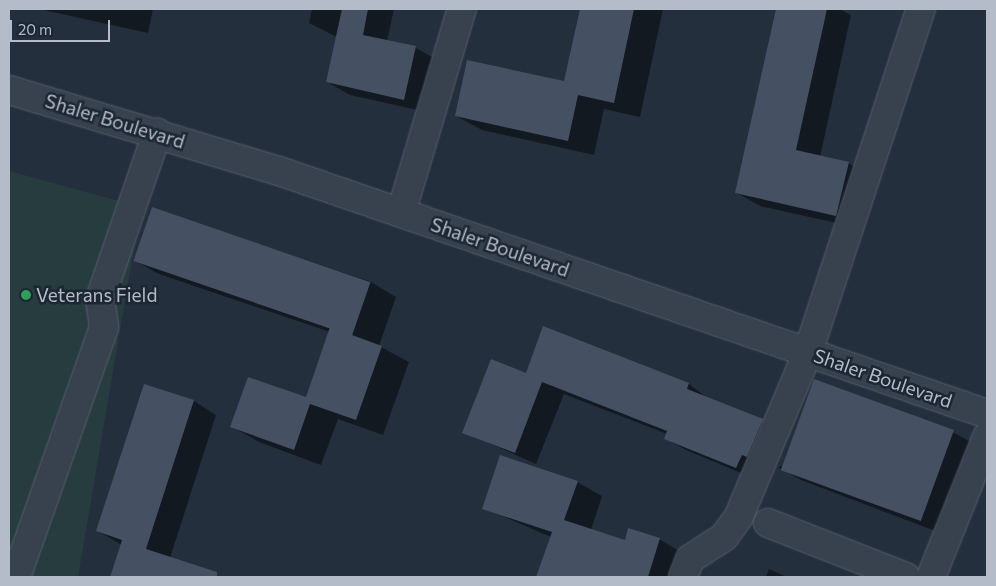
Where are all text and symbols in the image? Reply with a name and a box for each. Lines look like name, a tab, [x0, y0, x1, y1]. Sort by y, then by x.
scale bar	[12, 10, 112, 42]
text: 20 m	[18, 20, 52, 38]
street label: Shaler Boulevard	[43, 89, 187, 153]
street label: Shaler Boulevard	[428, 213, 572, 281]
place label: Veterans Field	[36, 284, 157, 306]
marker: Veterans Field	[20, 289, 32, 301]
street label: Shaler Boulevard	[811, 344, 955, 412]

